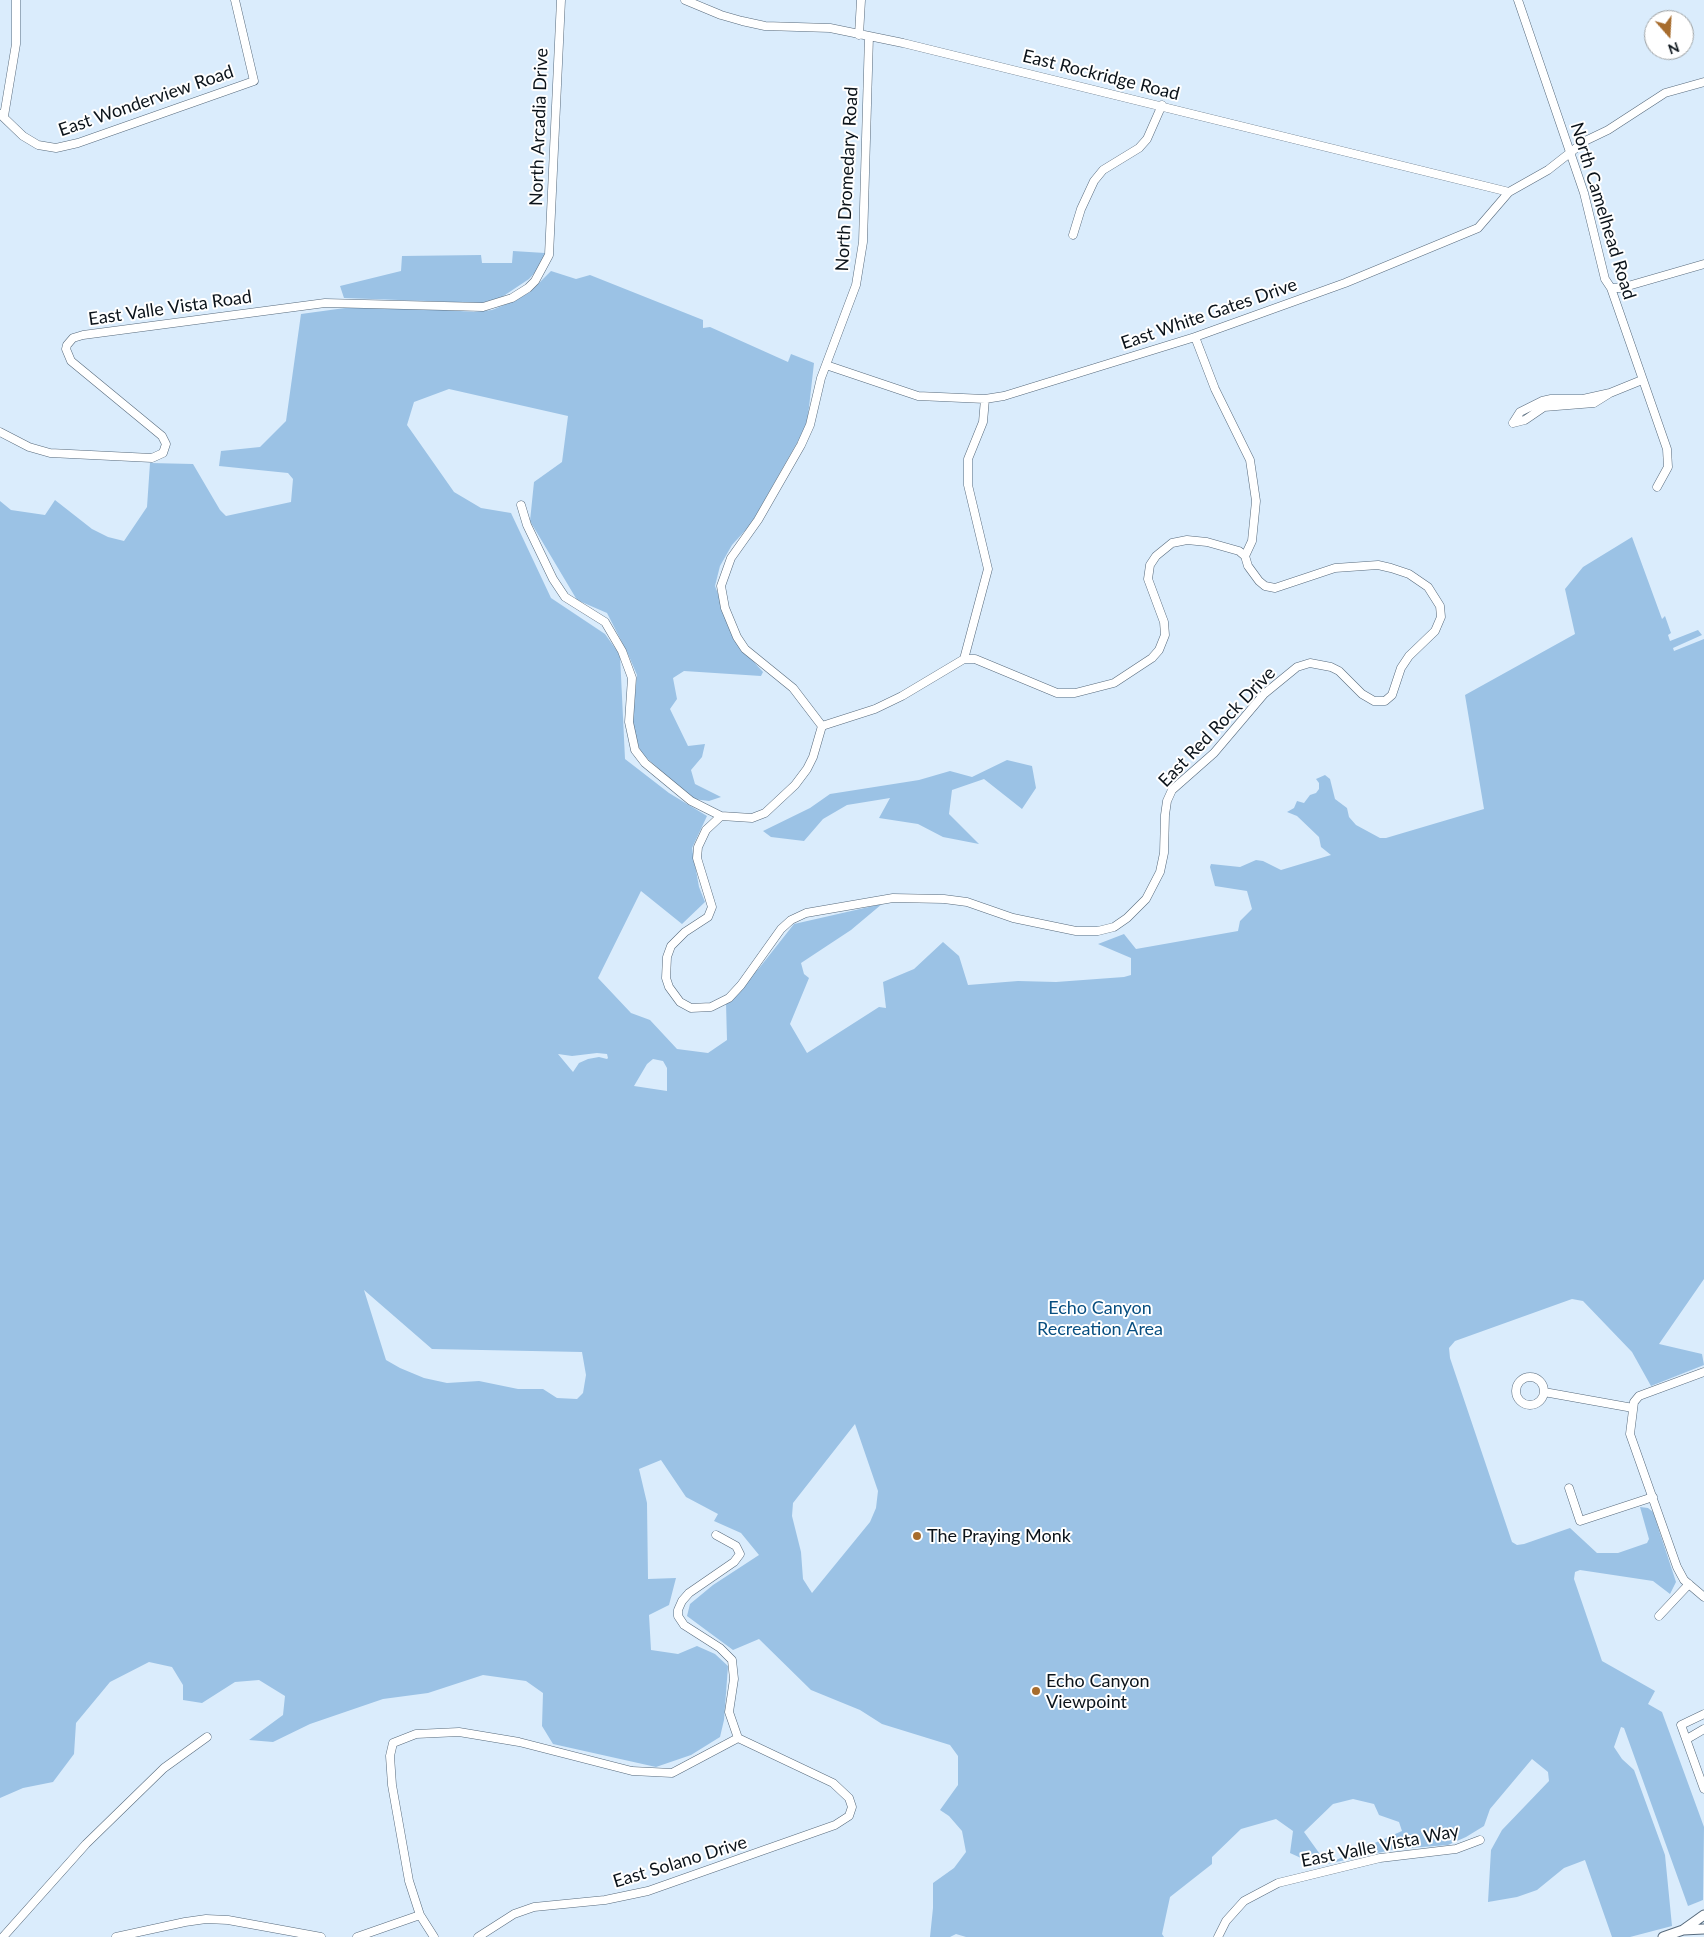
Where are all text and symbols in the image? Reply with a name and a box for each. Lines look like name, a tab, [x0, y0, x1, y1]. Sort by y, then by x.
north arrow	[1644, 10, 1694, 60]
text: N	[1666, 39, 1682, 59]
street label: East Rockridge Road	[1020, 45, 1182, 105]
street label: North Arcadia Drive	[525, 48, 553, 206]
street label: East Wonderview Road	[56, 61, 236, 141]
street label: North Dromedary Road	[831, 86, 863, 272]
street label: North Camelhead Road	[1566, 120, 1640, 302]
street label: East White Gates Drive	[1118, 274, 1300, 354]
street label: East Valle Vista Road	[87, 286, 253, 330]
street label: East Red Rock Drive	[1154, 662, 1280, 792]
park label: Echo Canyon Recreation Area	[1037, 1297, 1163, 1340]
place label: The Praying Monk	[927, 1525, 1071, 1547]
marker: The Praying Monk	[911, 1530, 923, 1542]
place label: Echo Canyon Viewpoint	[1046, 1670, 1149, 1712]
marker: Echo Canyon Viewpoint	[1030, 1685, 1042, 1697]
street label: East Valle Vista Way	[1299, 1820, 1461, 1872]
street label: East Solano Drive	[610, 1831, 750, 1893]

